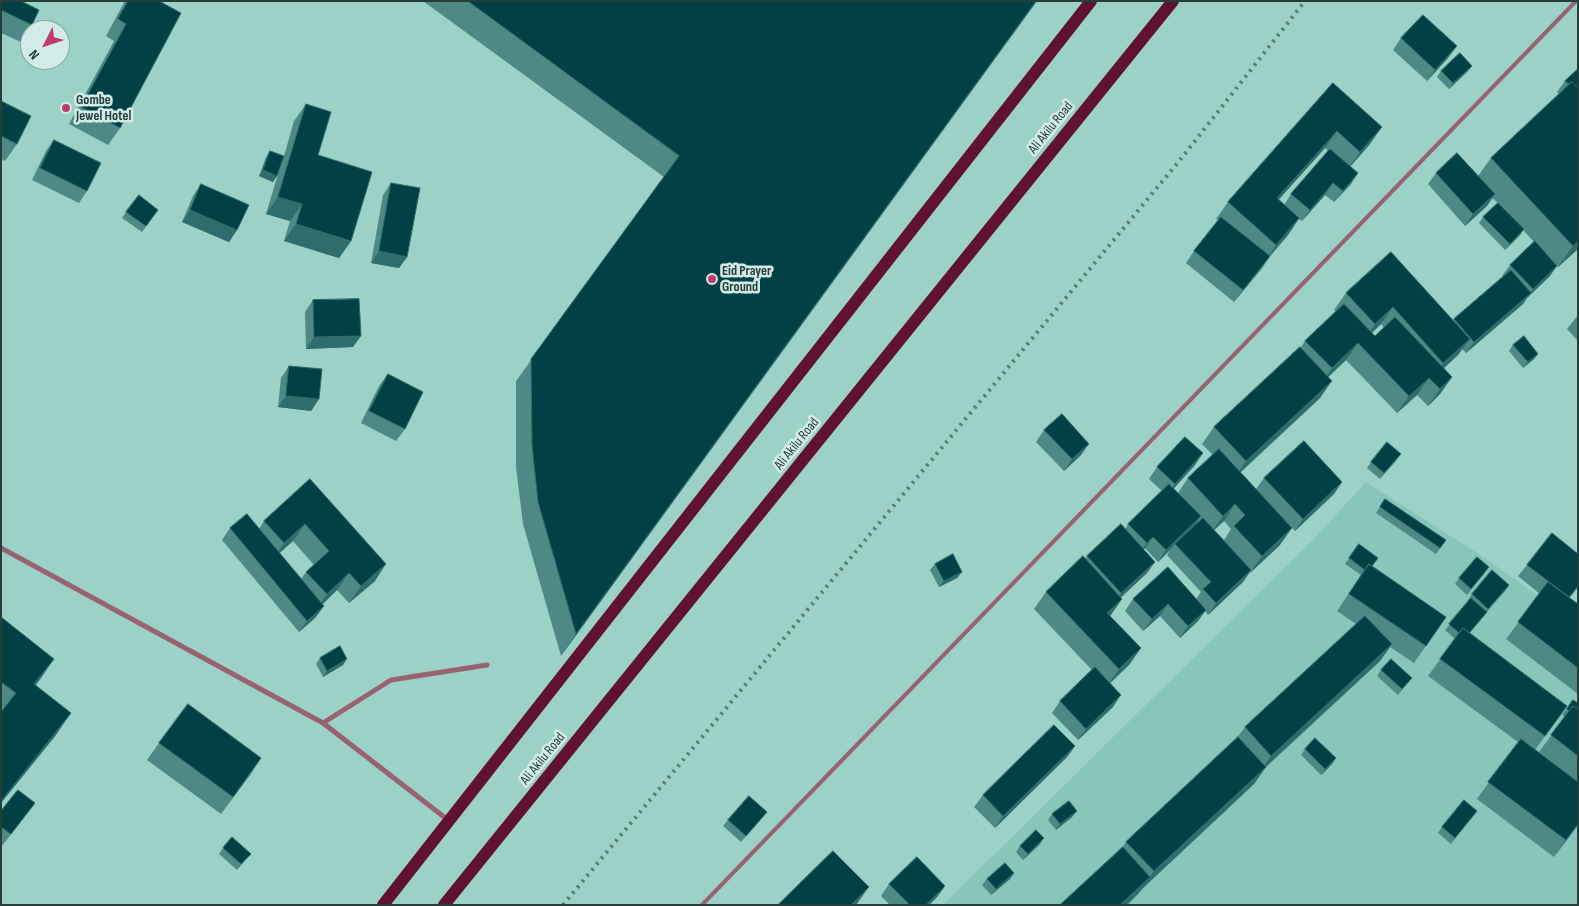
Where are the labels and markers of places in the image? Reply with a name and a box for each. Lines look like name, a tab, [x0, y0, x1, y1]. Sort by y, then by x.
place label: Gombe Jewel Hotel	[76, 92, 131, 124]
marker: Gombe Jewel Hotel	[60, 102, 72, 114]
place label: Eid Prayer Ground	[722, 263, 771, 296]
marker: Eid Prayer Ground	[706, 273, 718, 285]

